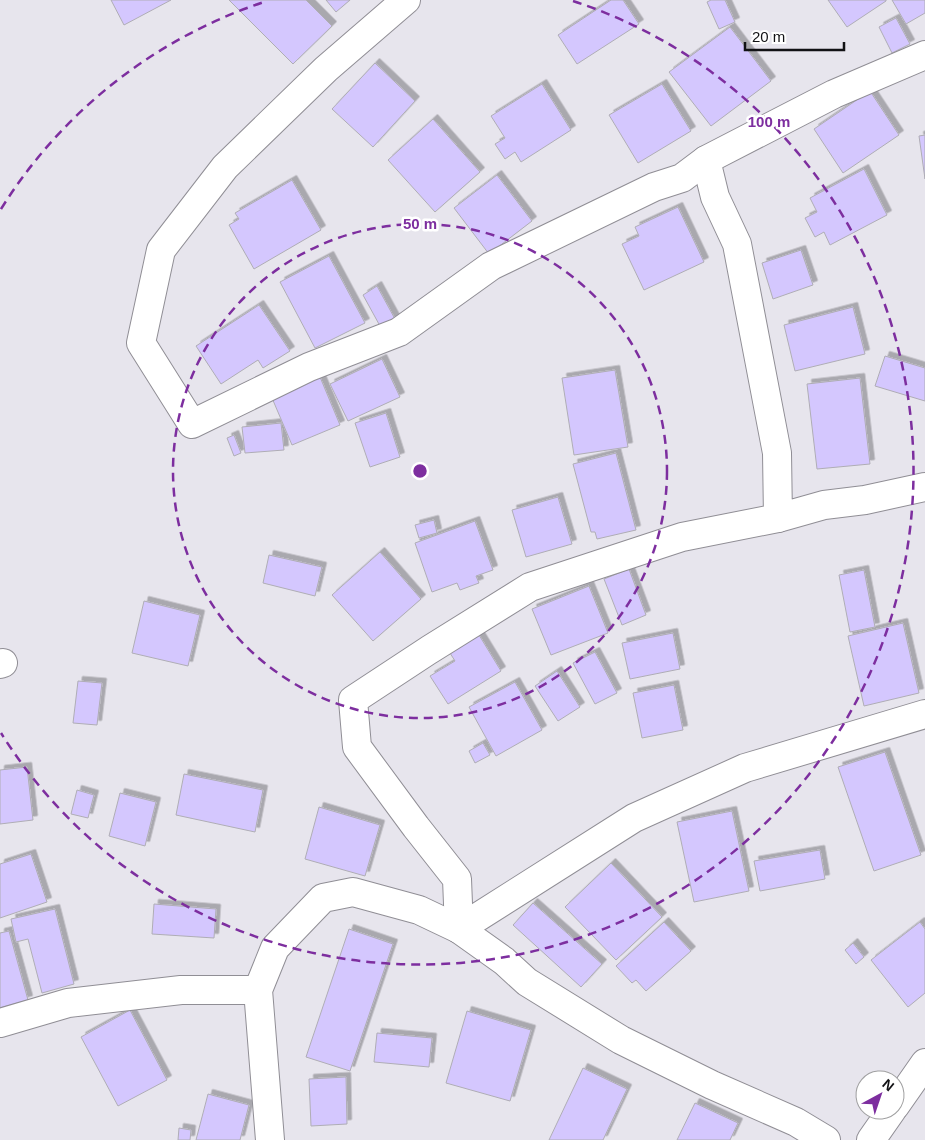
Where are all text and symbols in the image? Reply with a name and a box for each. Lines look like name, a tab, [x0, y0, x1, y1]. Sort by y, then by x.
scale bar	[745, 20, 844, 52]
text: 20 m	[752, 28, 785, 45]
text: 100 m	[748, 113, 790, 130]
text: 50 m	[403, 215, 437, 232]
centre of rings	[411, 462, 429, 480]
north arrow	[855, 1070, 905, 1120]
text: N	[879, 1076, 897, 1094]

